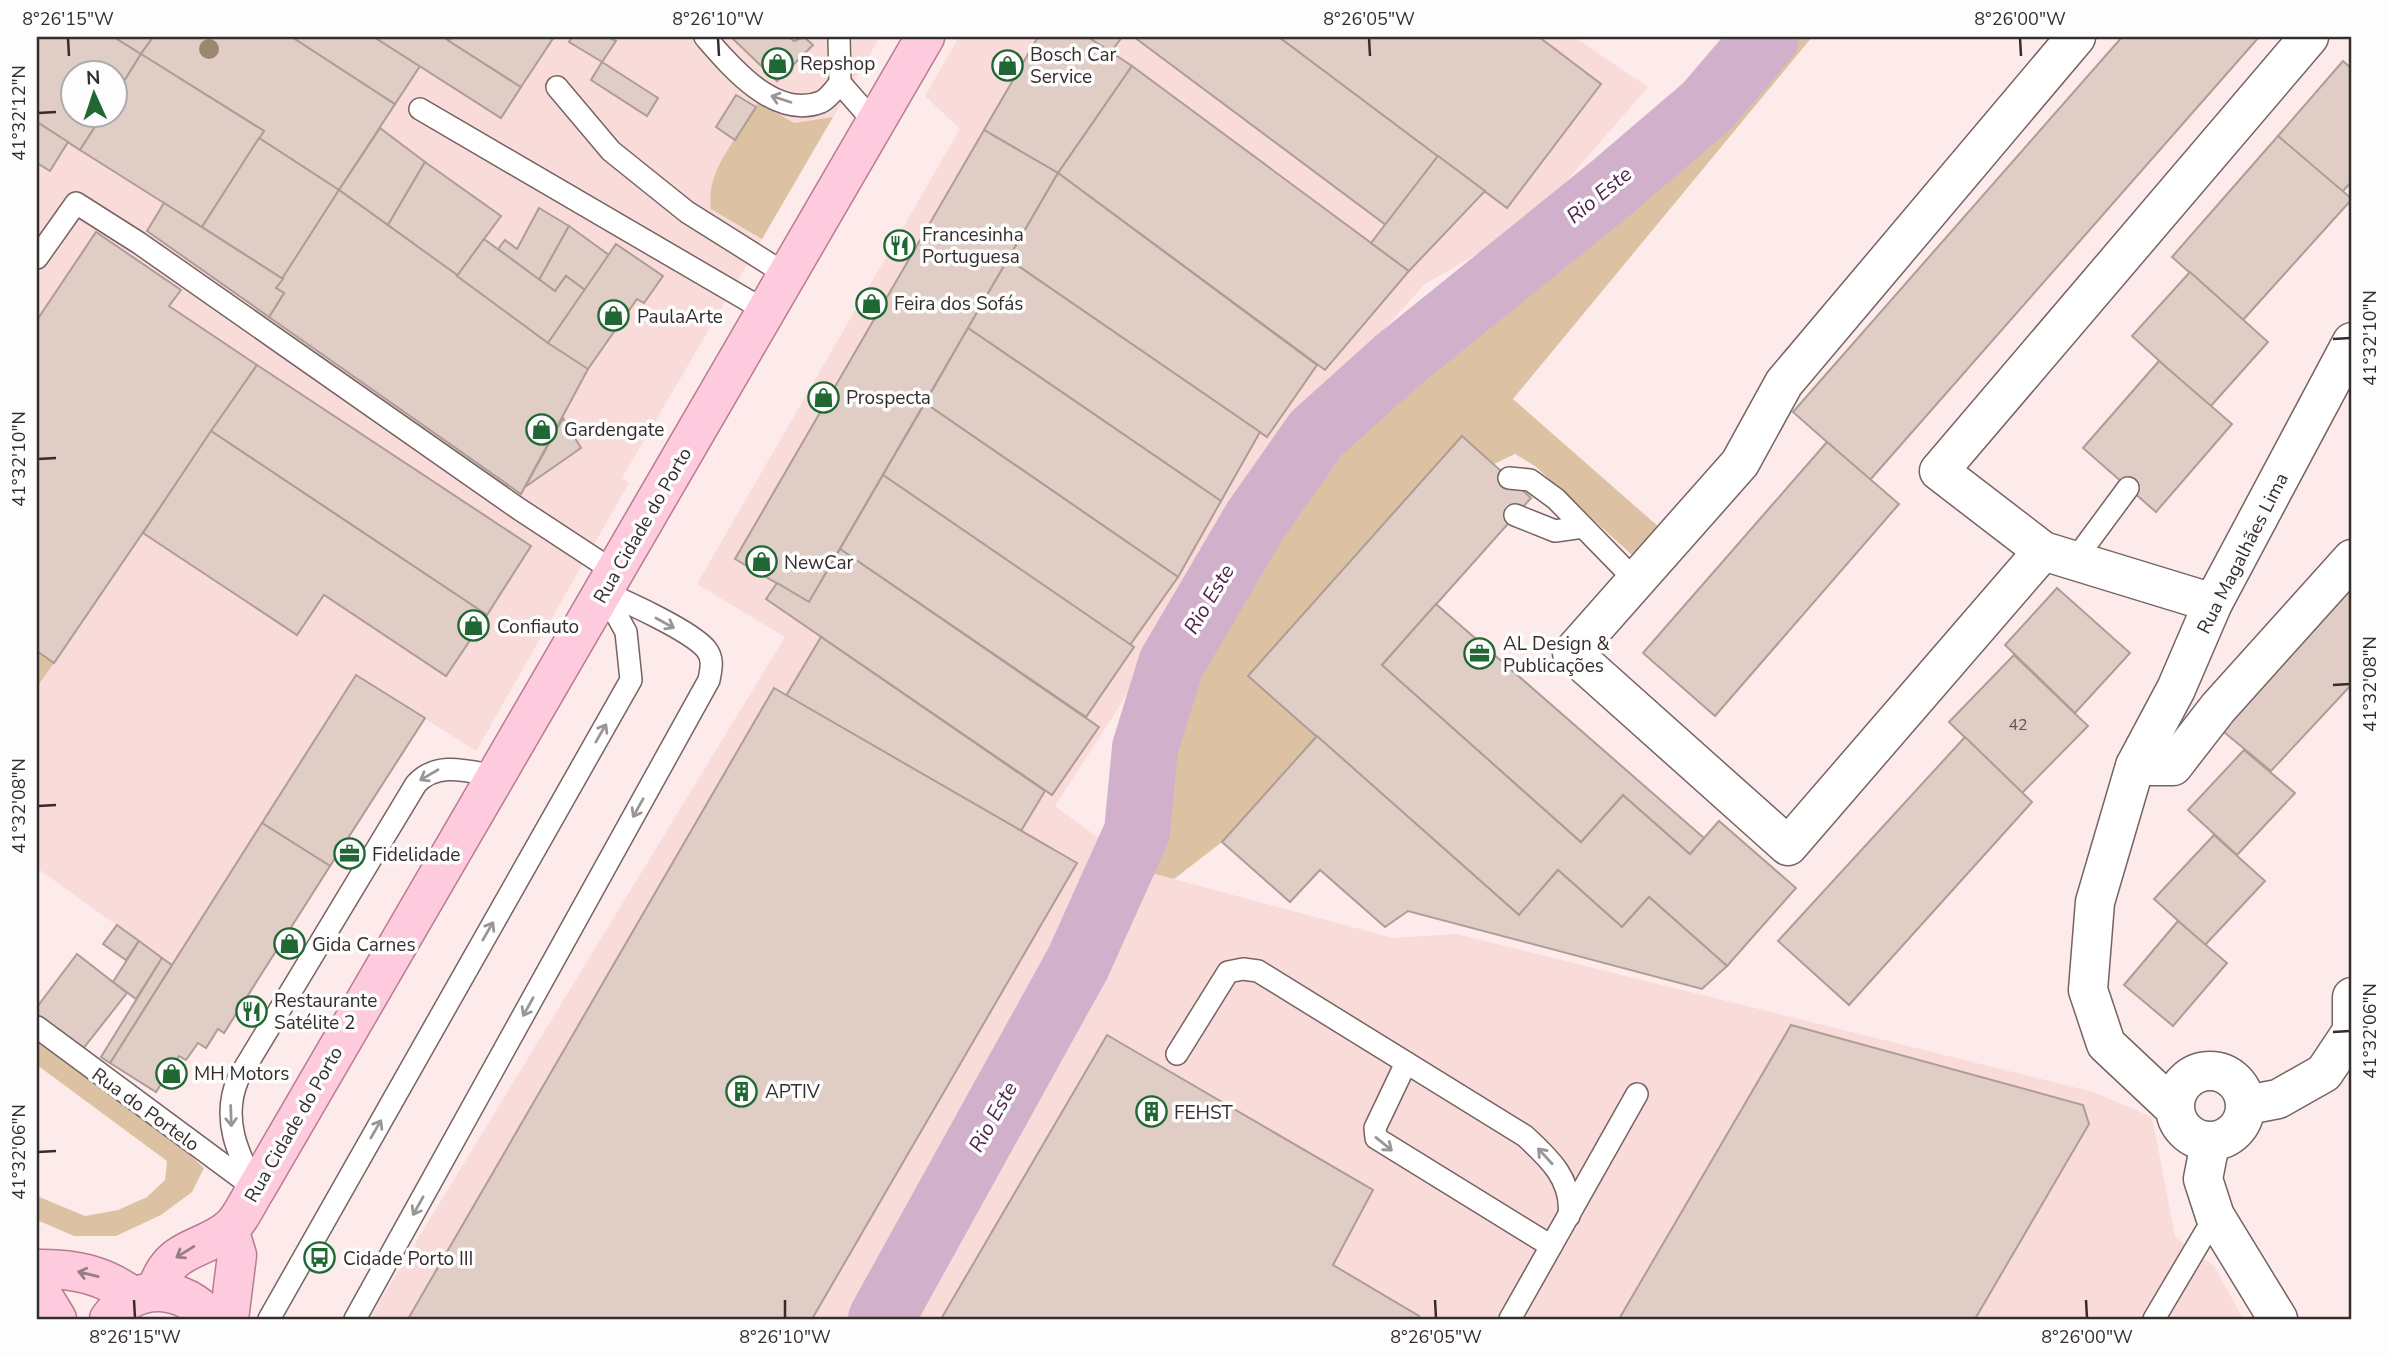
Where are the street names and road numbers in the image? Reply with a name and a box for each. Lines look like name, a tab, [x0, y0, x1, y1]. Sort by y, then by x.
street label: Rua Cidade do Porto	[588, 443, 698, 608]
street label: Rua Magalhães Lima	[2191, 468, 2295, 638]
street label: Rua Cidade do Porto	[239, 1042, 349, 1207]
street label: Rua do Portelo	[86, 1062, 204, 1158]

